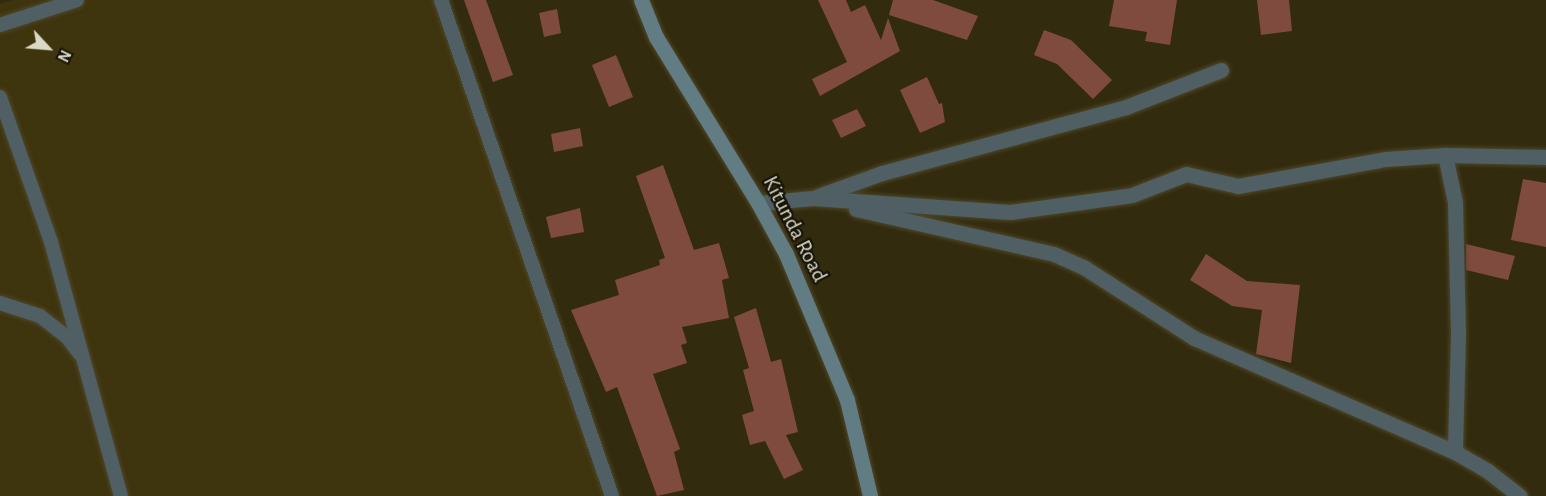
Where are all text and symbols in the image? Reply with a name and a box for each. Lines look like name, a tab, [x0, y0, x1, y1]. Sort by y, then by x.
north arrow	[18, 18, 78, 78]
text: N	[55, 47, 74, 64]
street label: Kitunda Road	[757, 171, 833, 287]

